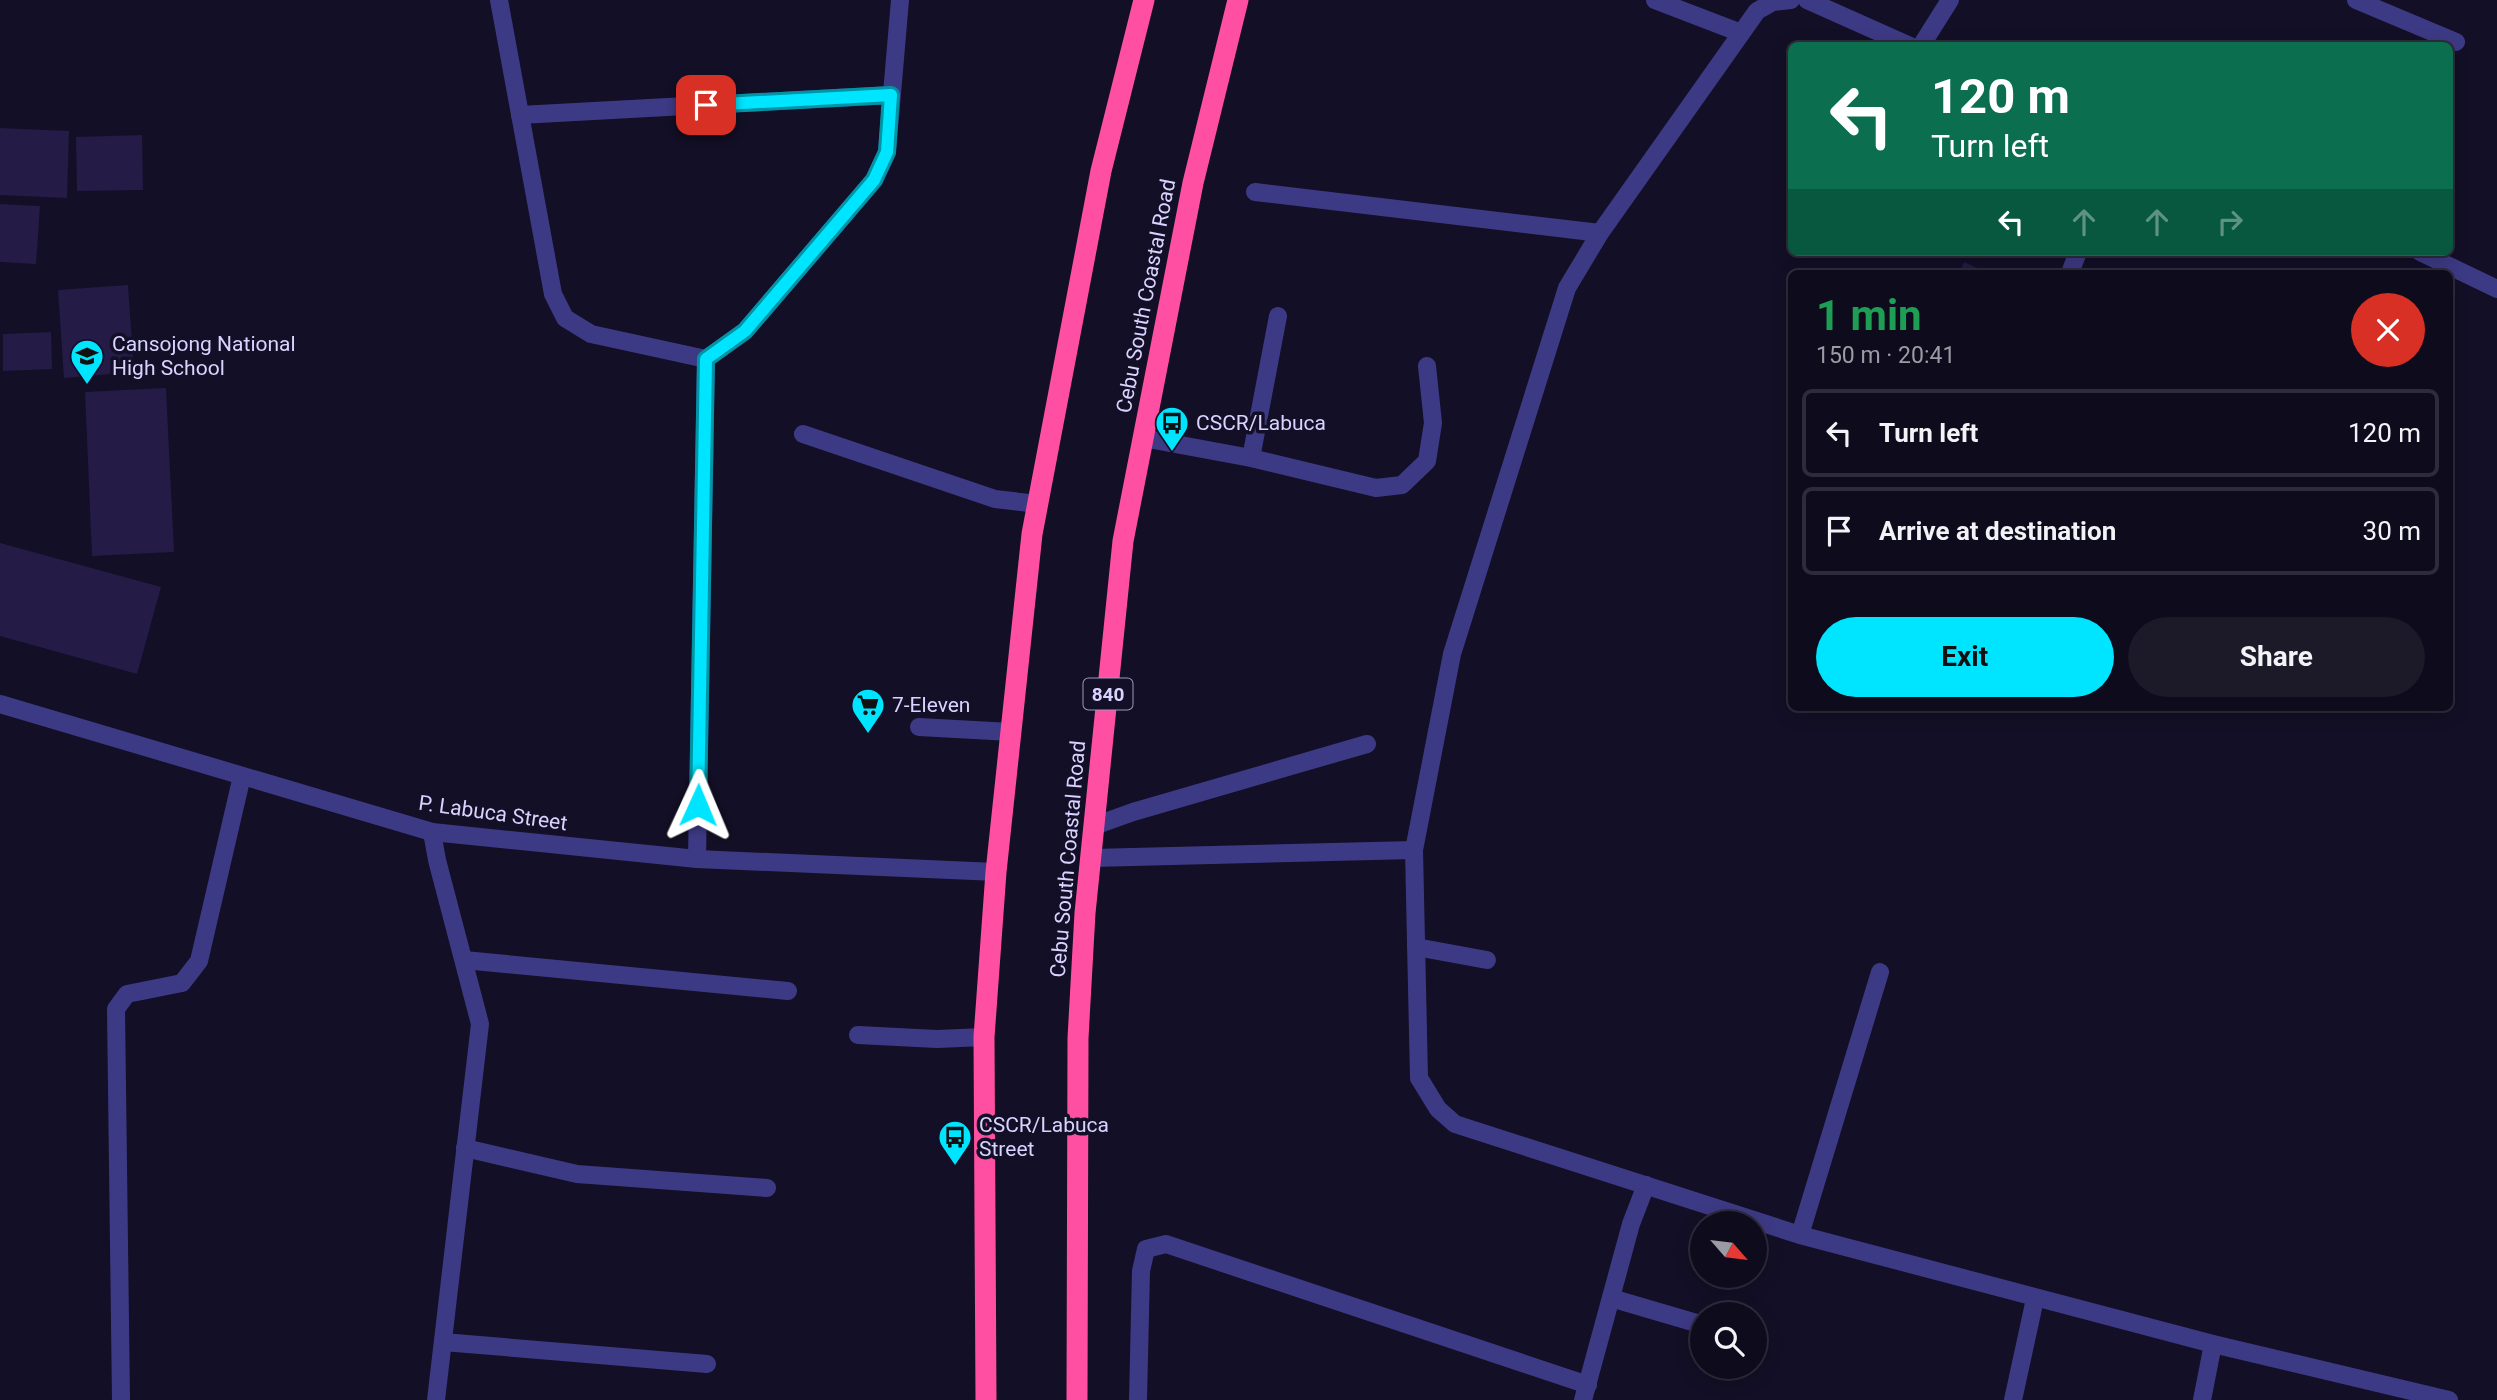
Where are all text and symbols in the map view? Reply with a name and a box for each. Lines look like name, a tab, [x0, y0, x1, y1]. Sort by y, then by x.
text: 120 m	[1931, 68, 2070, 125]
icon: left	[1816, 70, 1907, 161]
pin	[676, 75, 736, 135]
icon: arrive	[687, 86, 725, 124]
text: Turn left	[1931, 127, 2049, 165]
street label: Cebu South Coastal Road	[1112, 177, 1180, 415]
icon: left	[1992, 203, 2030, 241]
icon: ahead	[2065, 203, 2103, 241]
icon: ahead	[2138, 203, 2176, 241]
icon: right	[2211, 203, 2249, 241]
text: 1 min	[1816, 291, 1922, 340]
button: close	[2351, 293, 2425, 367]
place label: Cansojong National High School	[112, 332, 296, 380]
school or university icon: Cansojong National High School	[68, 337, 106, 386]
text: 150 m · 20:41	[1816, 342, 1955, 369]
bus stop icon: CSCR/Labuca	[1153, 404, 1191, 453]
place label: CSCR/Labuca	[1196, 411, 1326, 435]
icon: left	[1820, 414, 1858, 452]
text: Turn left	[1879, 418, 1978, 448]
text: 120 m	[2348, 418, 2421, 448]
icon: arrive	[1820, 512, 1858, 550]
text: Arrive at destination	[1879, 516, 2116, 546]
text: 30 m	[2363, 516, 2421, 546]
button: Exit	[1816, 617, 2114, 697]
button: Share	[2128, 617, 2425, 697]
road number: 840	[1084, 678, 1132, 709]
supermarket icon: 7-Eleven	[849, 686, 887, 735]
place label: 7-Eleven	[892, 693, 970, 717]
street label: Cebu South Coastal Road	[1046, 740, 1090, 978]
position arrow	[661, 768, 735, 842]
street label: P. Labuca Street	[417, 791, 569, 835]
place label: CSCR/Labuca Street	[979, 1113, 1109, 1161]
bus stop icon: CSCR/Labuca Street	[936, 1118, 974, 1167]
north arrow	[1690, 1211, 1768, 1288]
map controls	[1690, 1211, 1767, 1379]
button: search	[1690, 1302, 1767, 1379]

